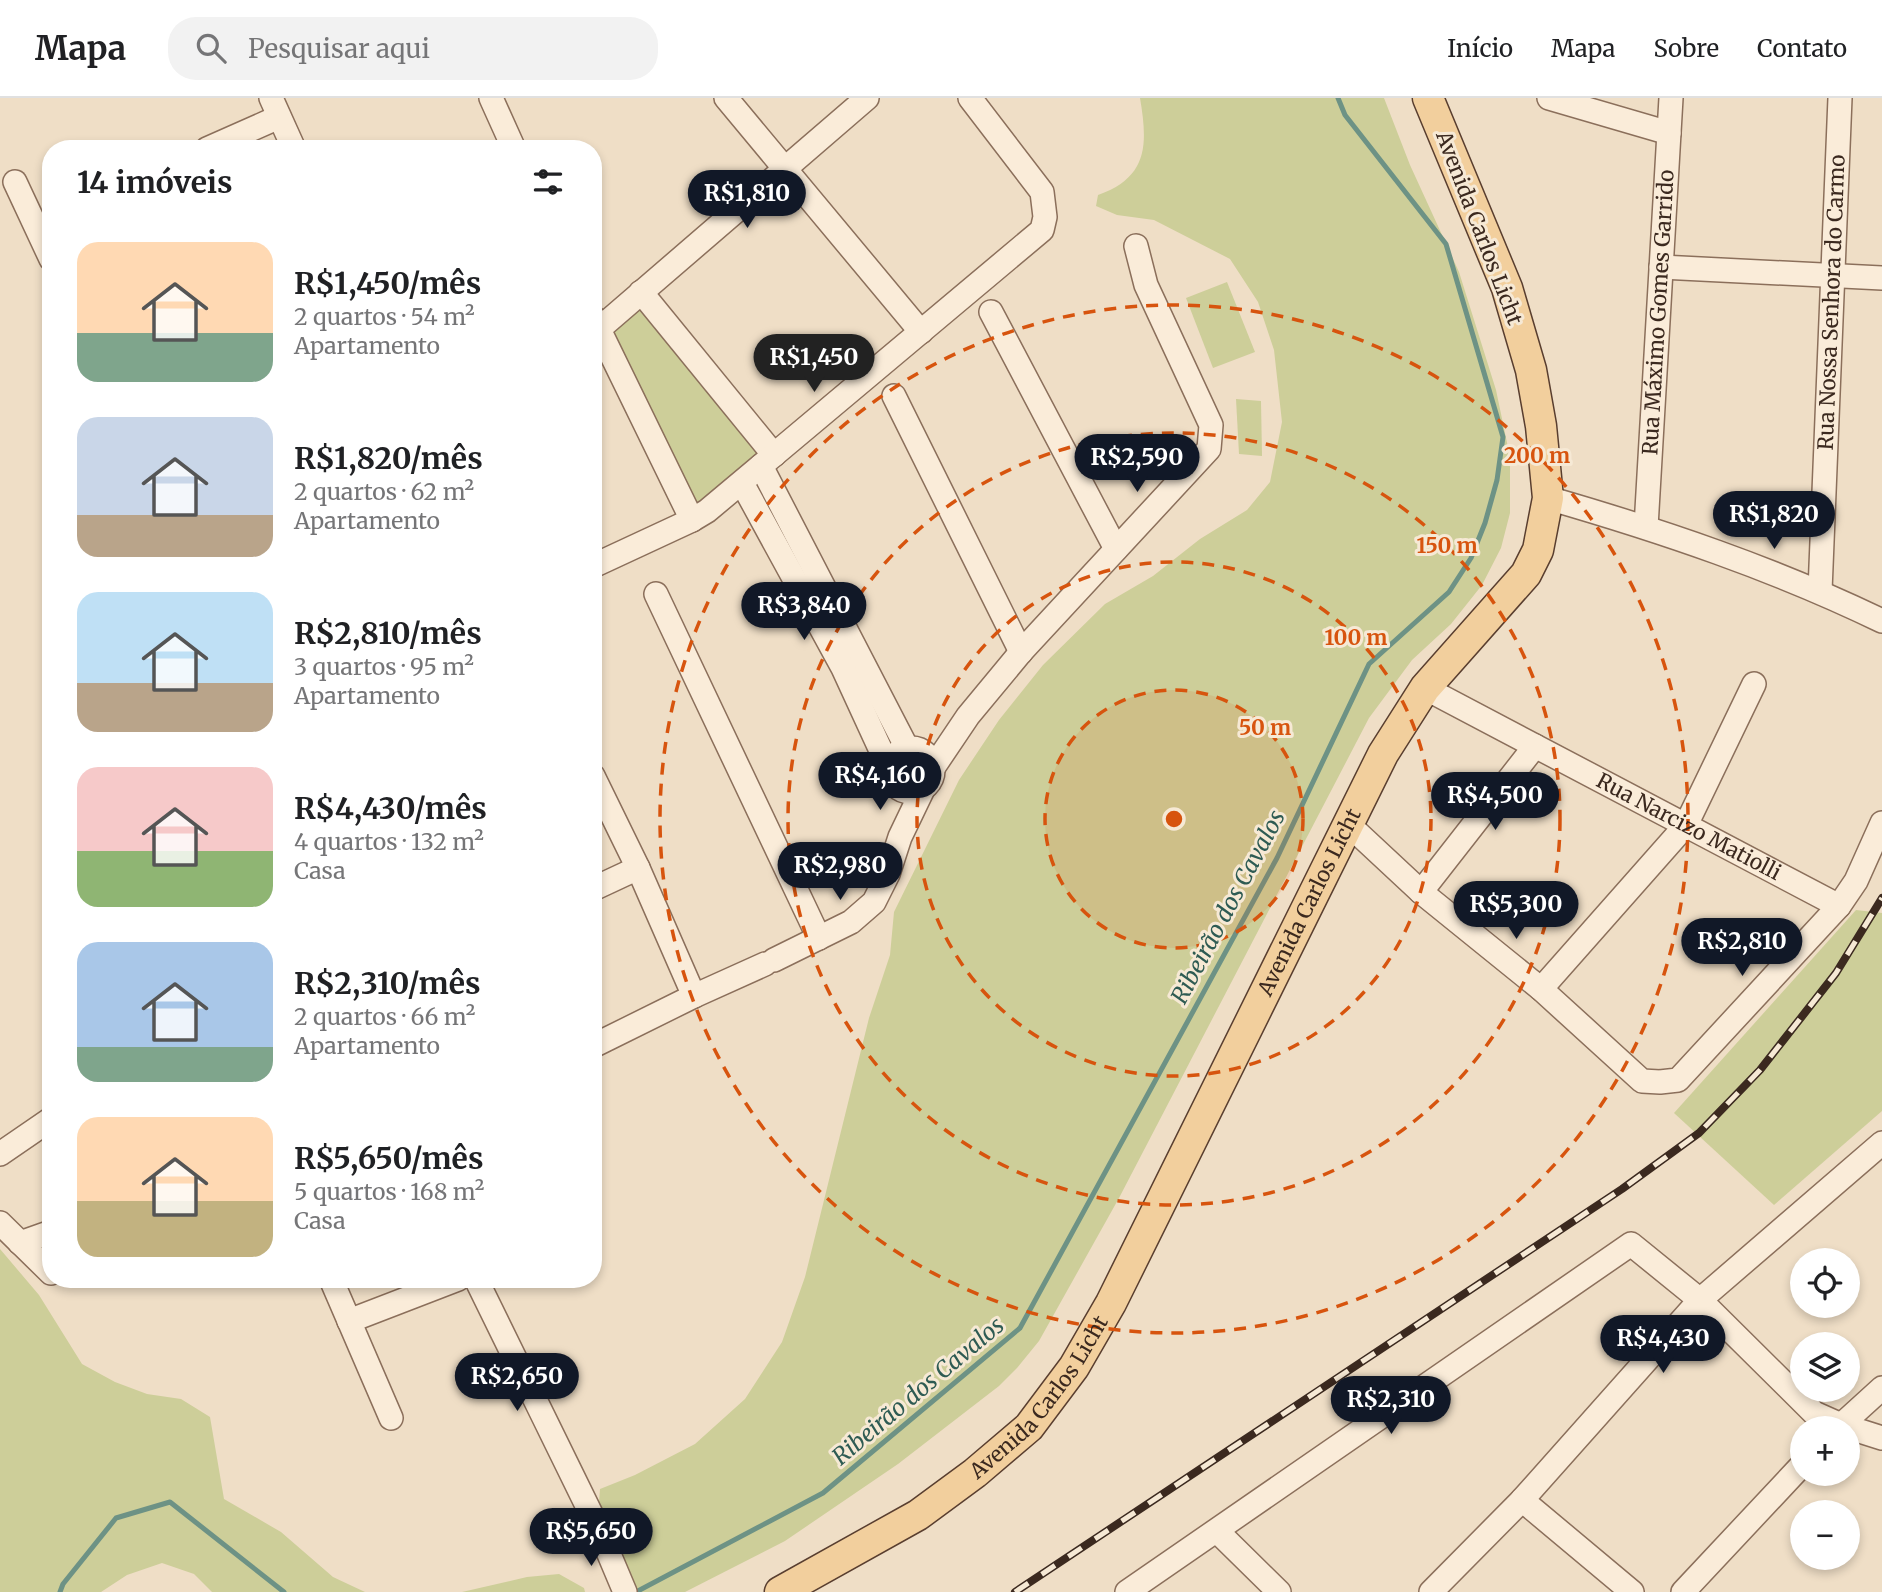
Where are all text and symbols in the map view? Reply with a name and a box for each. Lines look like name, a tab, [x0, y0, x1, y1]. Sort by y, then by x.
search box	[168, 17, 658, 80]
text: Mapa	[35, 28, 126, 69]
icon: search	[192, 29, 230, 67]
text: Pesquisar aqui	[248, 32, 430, 65]
text: Início	[1447, 33, 1513, 64]
text: Mapa	[1551, 33, 1615, 64]
text: Sobre	[1653, 33, 1719, 64]
text: Contato	[1757, 33, 1847, 64]
street label: Avenida Carlos Licht	[1430, 126, 1529, 329]
street label: Rua Nossa Senhora do Carmo	[1812, 154, 1851, 451]
text: 14 imóveis	[77, 163, 233, 201]
icon: filters	[529, 163, 567, 201]
street label: Rua Máximo Gomes Garrido	[1636, 169, 1680, 456]
pin: R$1,810	[682, 170, 812, 230]
text: R$1,810	[704, 178, 790, 207]
text: R$1,450/mês	[294, 264, 481, 302]
icon: home	[133, 270, 217, 354]
text: 2 quartos · 54 m²	[294, 302, 475, 331]
text: Apartamento	[294, 331, 440, 360]
pin: R$1,450	[749, 334, 879, 394]
text: R$1,450	[770, 342, 858, 371]
pin: R$2,590	[1072, 434, 1202, 494]
text: R$1,820/mês	[294, 439, 483, 477]
text: R$2,590	[1091, 442, 1183, 471]
text: 200 m	[1504, 442, 1570, 469]
icon: home	[133, 445, 217, 529]
text: 2 quartos · 62 m²	[294, 477, 474, 506]
pin: R$1,820	[1709, 491, 1839, 551]
text: R$1,820	[1729, 499, 1819, 528]
text: Apartamento	[294, 506, 440, 535]
text: 150 m	[1416, 532, 1478, 559]
pin: R$3,840	[739, 582, 869, 642]
text: R$3,840	[757, 590, 851, 619]
text: R$2,810/mês	[294, 614, 482, 652]
icon: home	[133, 620, 217, 704]
text: 100 m	[1325, 624, 1387, 651]
text: 3 quartos · 95 m²	[294, 652, 474, 681]
text: Apartamento	[294, 681, 440, 710]
text: 50 m	[1239, 714, 1291, 741]
pin: R$4,160	[815, 752, 945, 812]
text: R$4,160	[834, 760, 926, 789]
street label: Rua Narcizo Matiolli	[1592, 767, 1786, 886]
pin: R$4,500	[1430, 772, 1560, 832]
text: R$4,500	[1447, 780, 1543, 809]
text: R$4,430/mês	[294, 789, 487, 827]
icon: home	[133, 795, 217, 879]
street label: Avenida Carlos Licht	[1251, 804, 1367, 1001]
water label: Ribeirão dos Cavalos	[1164, 805, 1291, 1009]
centre of rings	[1162, 807, 1186, 831]
text: 4 quartos · 132 m²	[294, 827, 484, 856]
pin: R$2,980	[775, 842, 905, 902]
text: R$2,980	[794, 850, 886, 879]
text: Casa	[294, 856, 346, 885]
pin: R$5,300	[1451, 882, 1581, 941]
text: R$5,300	[1470, 889, 1563, 918]
pin: R$2,810	[1677, 918, 1807, 978]
text: R$2,810	[1697, 926, 1787, 955]
text: R$2,310/mês	[294, 964, 480, 1002]
icon: home	[133, 970, 217, 1054]
text: 2 quartos · 66 m²	[294, 1002, 475, 1031]
text: Apartamento	[294, 1031, 440, 1060]
text: R$5,650/mês	[294, 1139, 483, 1177]
icon: home	[133, 1145, 217, 1229]
text: 5 quartos · 168 m²	[294, 1177, 484, 1206]
text: Casa	[294, 1206, 346, 1235]
map controls	[1790, 1248, 1860, 1570]
button: locate	[1790, 1248, 1860, 1318]
water label: Ribeirão dos Cavalos	[826, 1310, 1009, 1471]
street label: Avenida Carlos Licht	[963, 1311, 1114, 1485]
pin: R$4,430	[1598, 1316, 1728, 1375]
text: R$4,430	[1616, 1323, 1710, 1352]
button: layers	[1790, 1332, 1860, 1402]
pin: R$2,650	[452, 1354, 582, 1413]
text: R$2,650	[471, 1361, 563, 1390]
pin: R$2,310	[1326, 1376, 1456, 1436]
text: R$2,310	[1347, 1384, 1435, 1413]
button: +	[1790, 1416, 1860, 1486]
button: −	[1790, 1500, 1860, 1570]
pin: R$5,650	[526, 1508, 656, 1568]
text: R$5,650	[546, 1516, 636, 1545]

